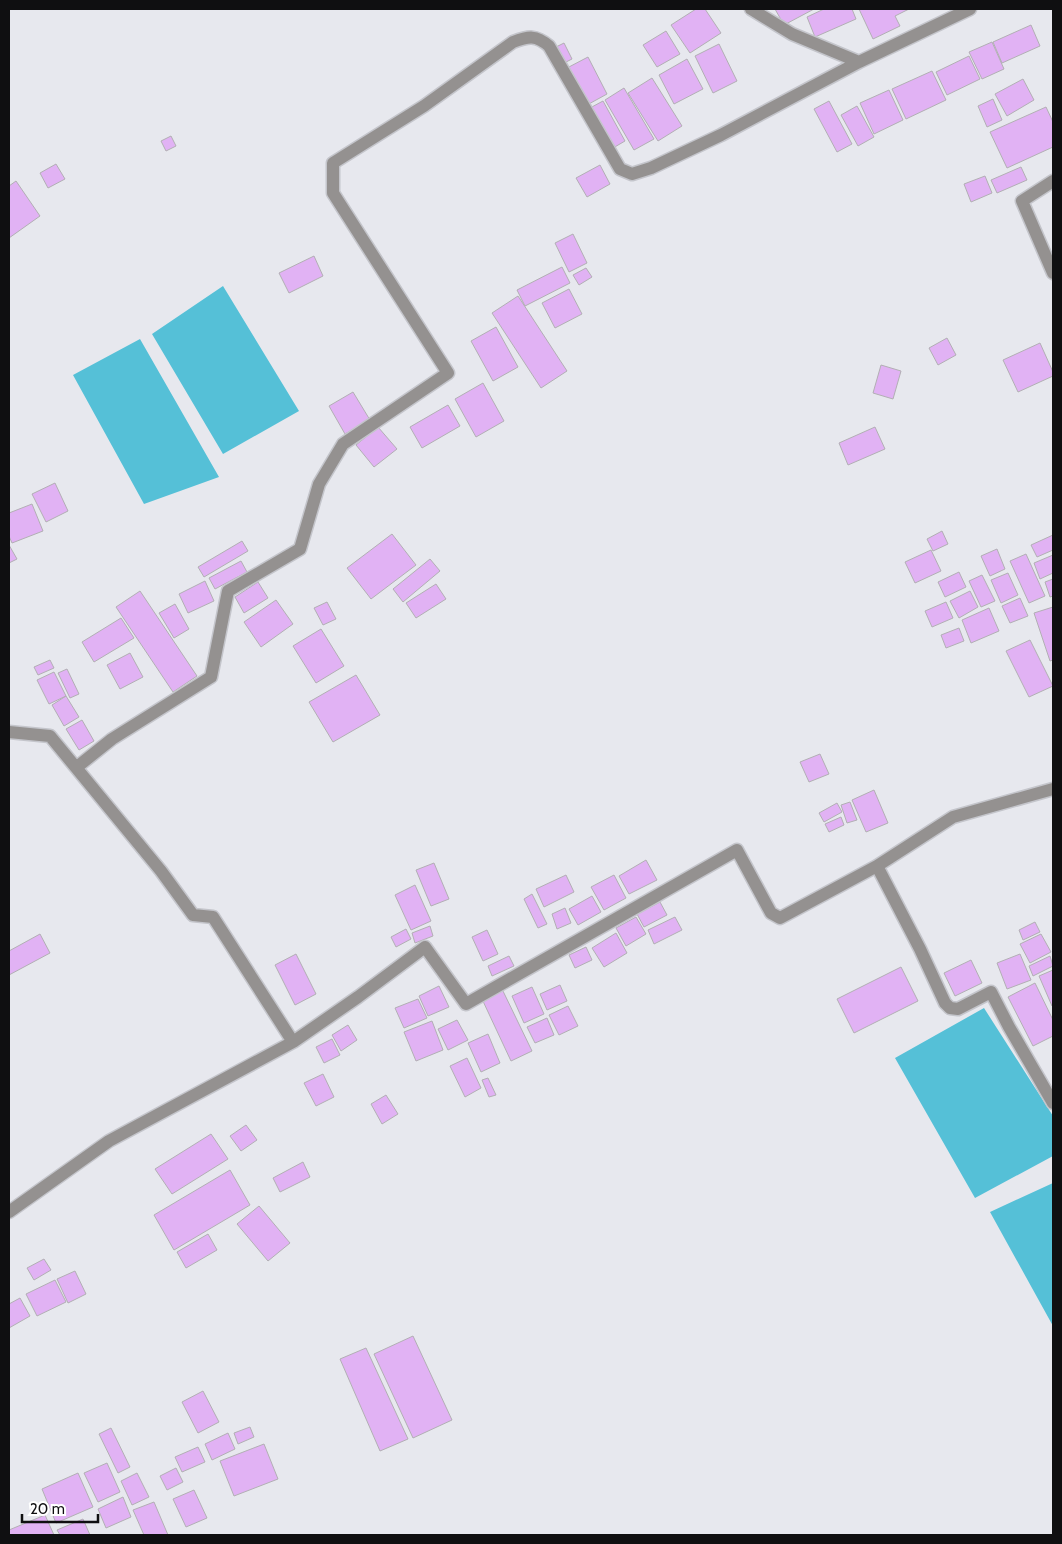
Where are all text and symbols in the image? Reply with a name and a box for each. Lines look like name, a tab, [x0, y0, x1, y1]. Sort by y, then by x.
scale bar	[22, 1492, 99, 1524]
text: 20 m	[30, 1500, 65, 1518]

